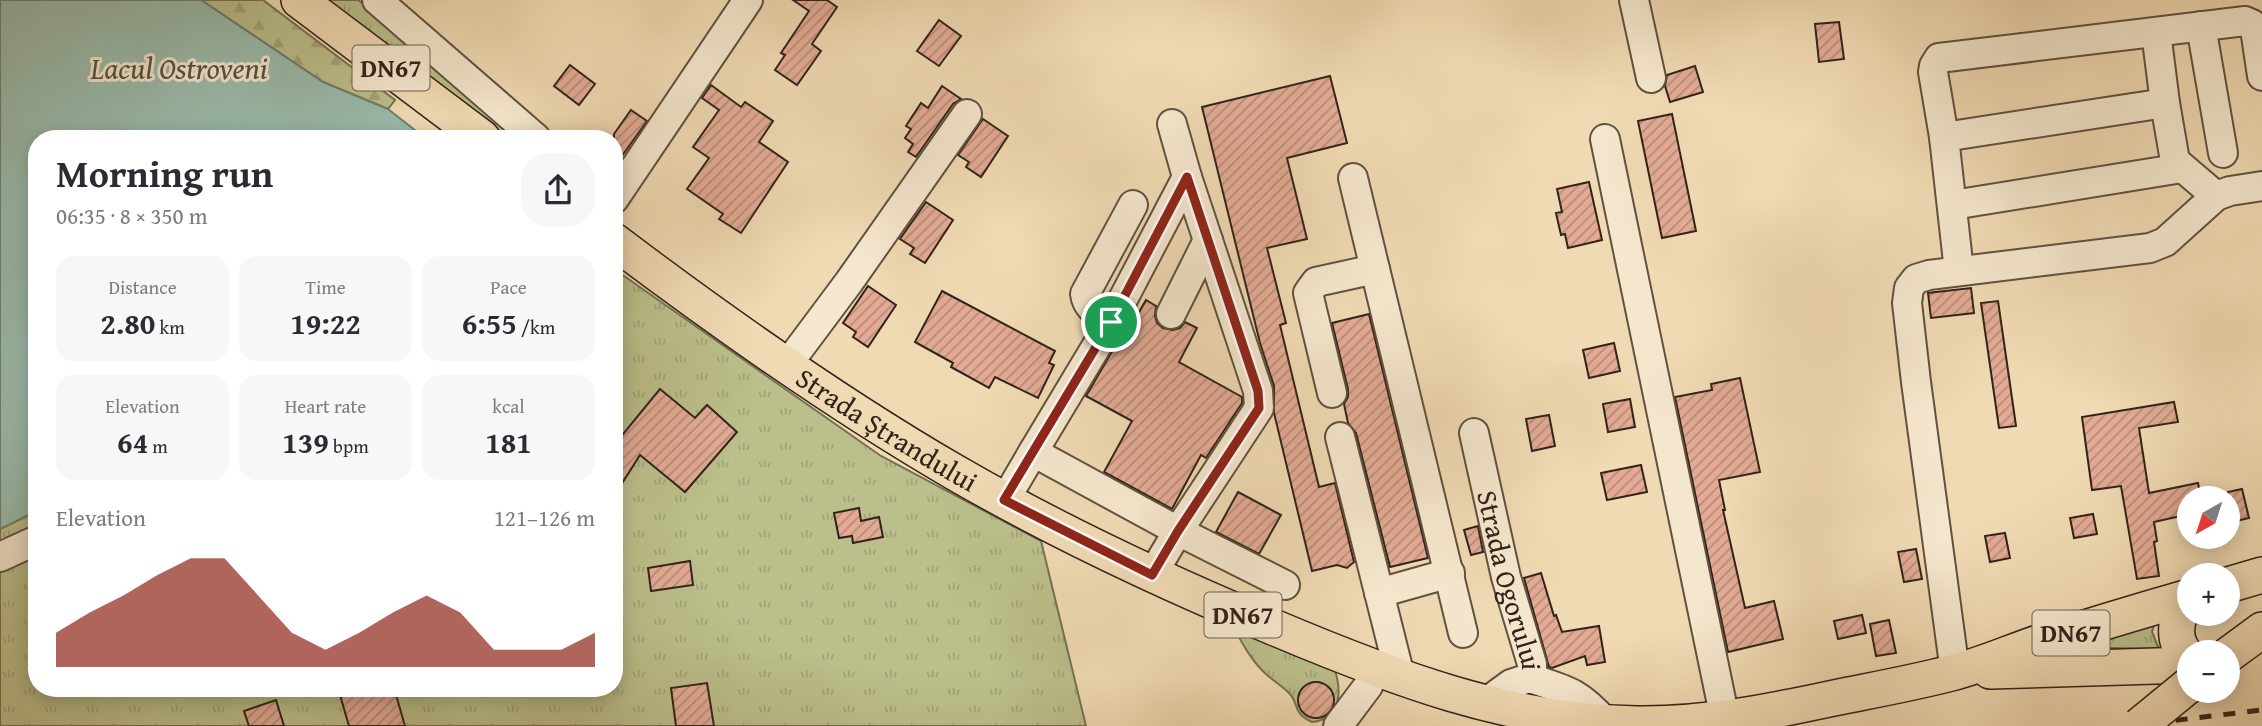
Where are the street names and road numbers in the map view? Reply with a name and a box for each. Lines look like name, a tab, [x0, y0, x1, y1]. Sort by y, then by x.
road number: DN67	[352, 45, 430, 90]
street label: Strada Ștrandului	[788, 357, 986, 501]
street label: Strada Ogorului	[1467, 486, 1553, 670]
road number: DN67	[1204, 593, 1282, 638]
road number: DN67	[2032, 610, 2110, 656]

